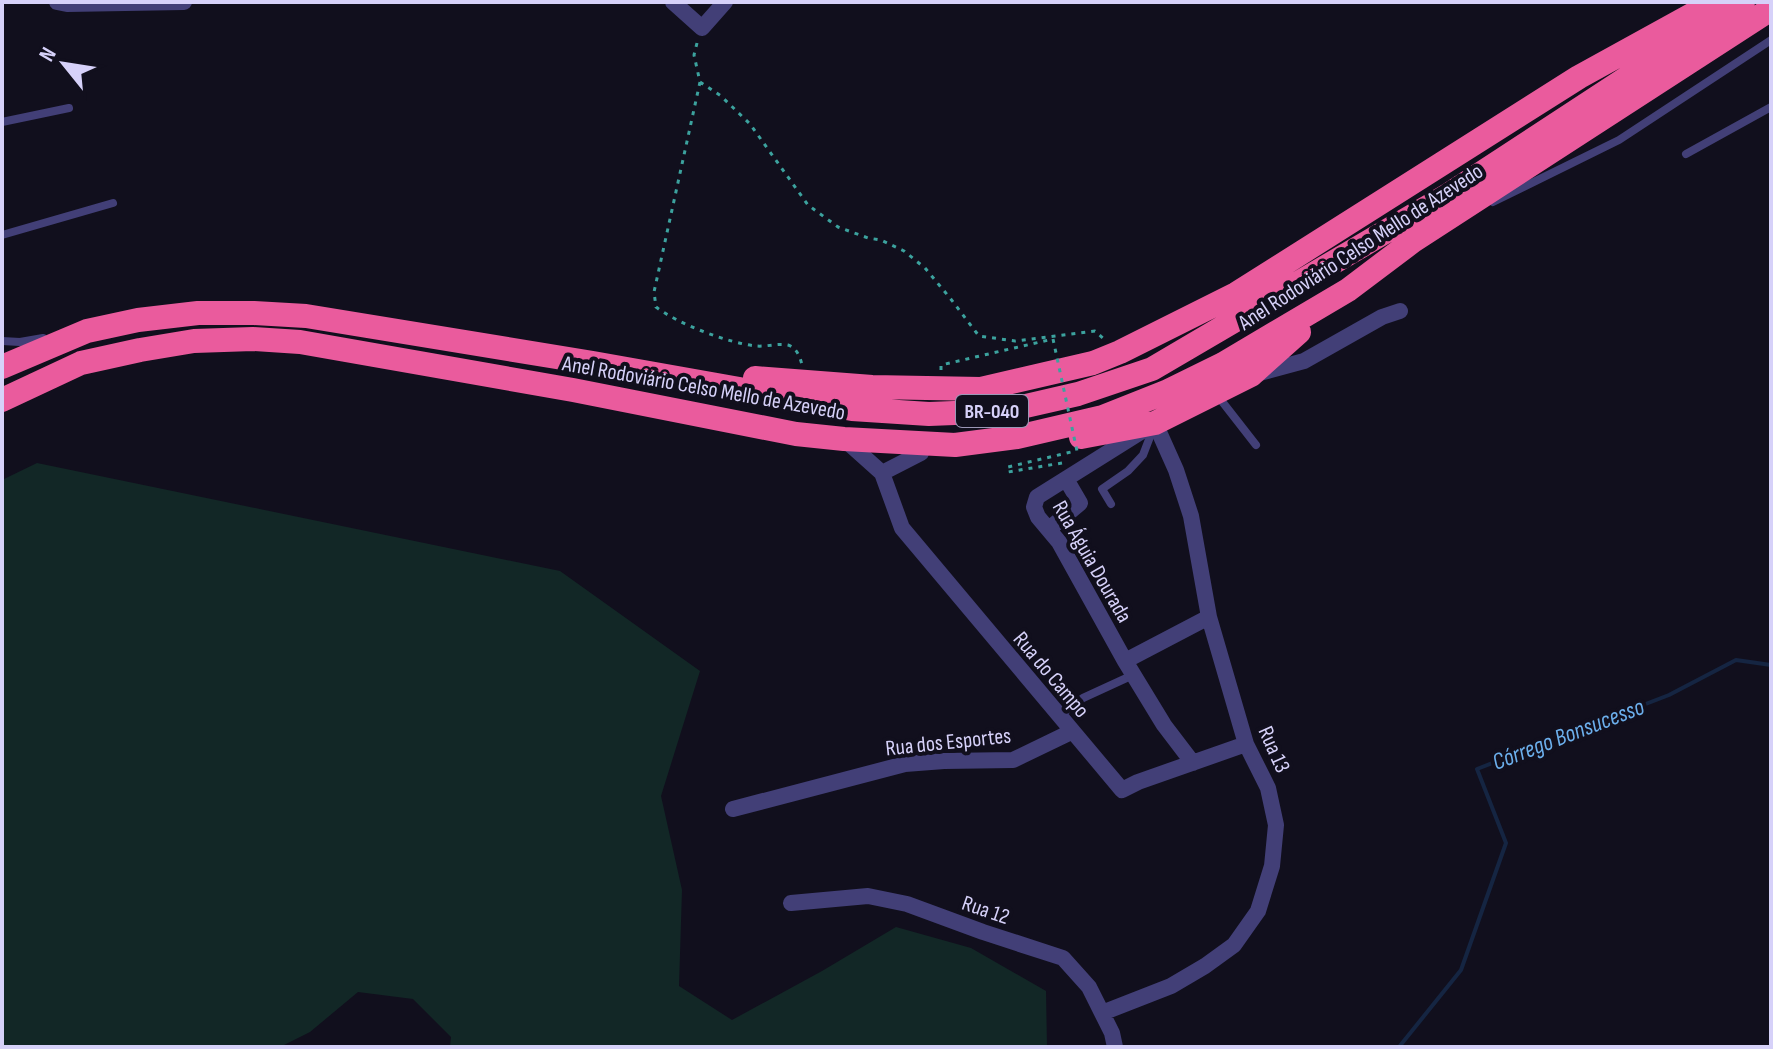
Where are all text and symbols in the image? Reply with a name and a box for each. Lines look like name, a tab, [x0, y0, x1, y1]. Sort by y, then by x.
north arrow	[24, 24, 104, 104]
text: N	[33, 43, 63, 67]
street label: Anel Rodoviário Celso Mello de Azevedo	[1232, 158, 1488, 337]
street label: Anel Rodoviário Celso Mello de Azevedo	[559, 350, 847, 427]
road number: BR-040	[956, 395, 1028, 427]
street label: Rua Águia Dourada	[1046, 496, 1137, 628]
street label: Rua do Campo	[1007, 626, 1095, 724]
water label: Córrego Bonsucesso	[1488, 692, 1649, 777]
street label: Rua dos Esportes	[884, 722, 1012, 763]
street label: Rua 13	[1251, 722, 1296, 777]
street label: Rua 12	[958, 890, 1013, 931]

